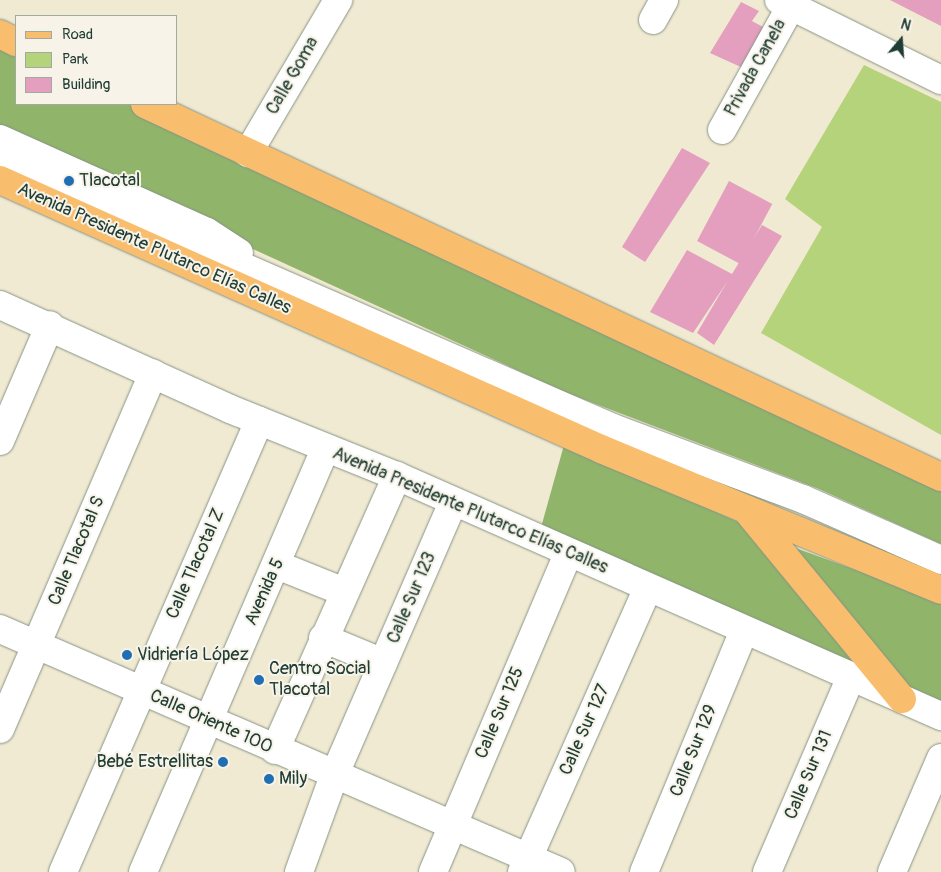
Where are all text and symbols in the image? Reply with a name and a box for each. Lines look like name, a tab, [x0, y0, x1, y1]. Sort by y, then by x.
legend	[15, 15, 178, 105]
north arrow	[876, 15, 926, 65]
street label: Privada Canela	[720, 16, 792, 120]
text: N	[899, 16, 913, 35]
text: Road	[62, 25, 93, 44]
street label: Calle Goma	[262, 33, 324, 119]
text: Park	[62, 50, 88, 69]
text: Building	[62, 75, 110, 94]
place label: Tlacotal	[79, 170, 140, 192]
marker: Tlacotal	[63, 175, 75, 187]
street label: Avenida Presidente Plutarco Elías Calles	[14, 179, 294, 319]
street label: Avenida Presidente Plutarco Elías Calles	[329, 443, 611, 579]
street label: Calle Tlacotal S	[44, 493, 110, 609]
street label: Calle Tlacotal Z	[162, 506, 230, 622]
street label: Calle Sur 123	[383, 549, 441, 647]
street label: Avenida 5	[241, 555, 289, 629]
place label: Vidriería López	[137, 644, 249, 666]
marker: Vidriería López	[121, 649, 133, 661]
place label: Centro Social Tlacotal	[269, 659, 371, 702]
street label: Calle Sur 125	[471, 664, 529, 762]
marker: Centro Social Tlacotal	[253, 674, 265, 686]
street label: Calle Sur 127	[555, 681, 615, 779]
street label: Calle Oriente 100	[146, 685, 276, 759]
street label: Calle Sur 129	[666, 702, 722, 800]
street label: Calle Sur 131	[781, 727, 837, 823]
place label: Bebé Estrellitas	[97, 751, 213, 773]
marker: Bebé Estrellitas	[217, 756, 229, 768]
place label: Mily	[279, 768, 307, 790]
marker: Mily	[263, 773, 275, 785]

